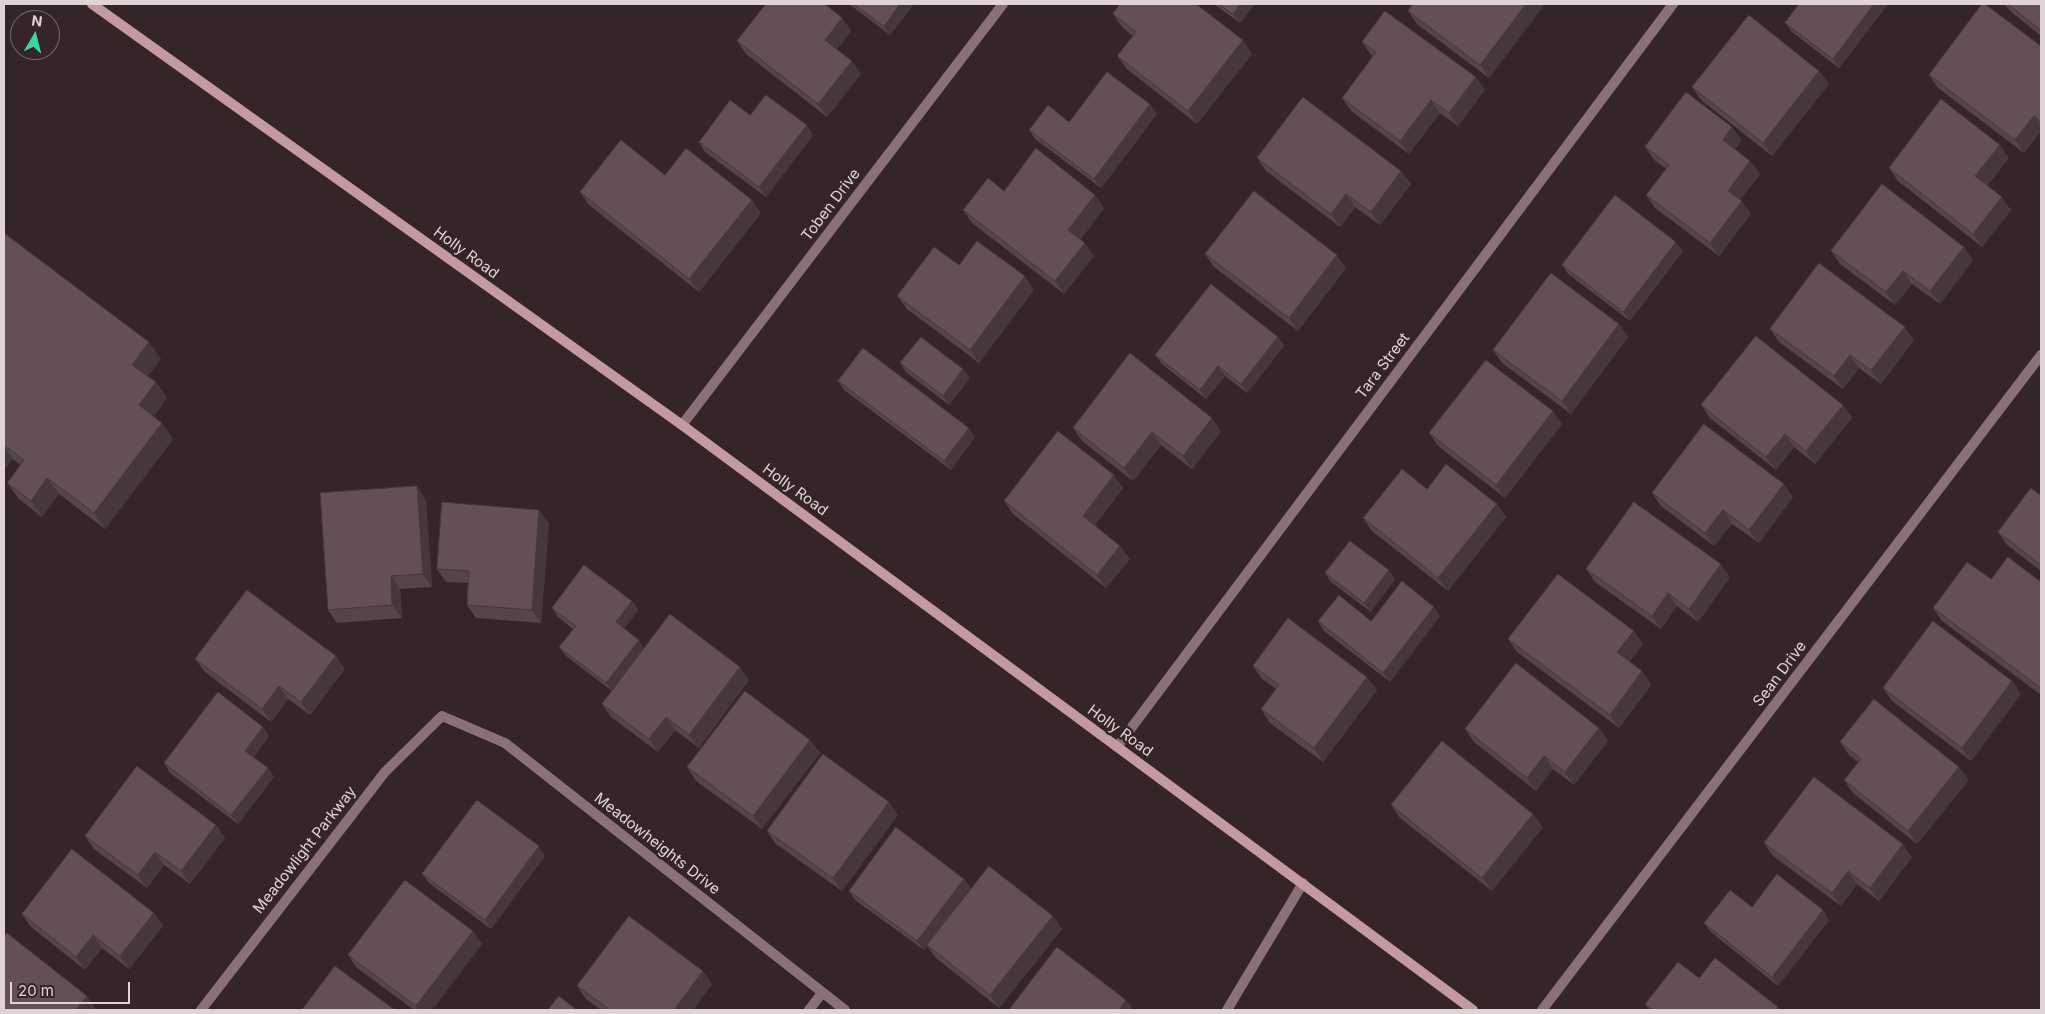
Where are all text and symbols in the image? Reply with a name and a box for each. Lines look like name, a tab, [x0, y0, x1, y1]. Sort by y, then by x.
north arrow	[10, 10, 60, 60]
text: N	[31, 11, 43, 30]
street label: Toben Drive	[798, 165, 864, 245]
street label: Holly Road	[430, 223, 502, 283]
street label: Tara Street	[1352, 330, 1414, 402]
street label: Holly Road	[759, 460, 831, 520]
street label: Sean Drive	[1750, 638, 1810, 710]
street label: Holly Road	[1084, 701, 1156, 761]
street label: Meadowlight Parkway	[250, 783, 360, 917]
street label: Meadowheights Drive	[591, 789, 723, 899]
scale bar	[12, 972, 132, 1004]
text: 20 m	[18, 981, 54, 1000]

